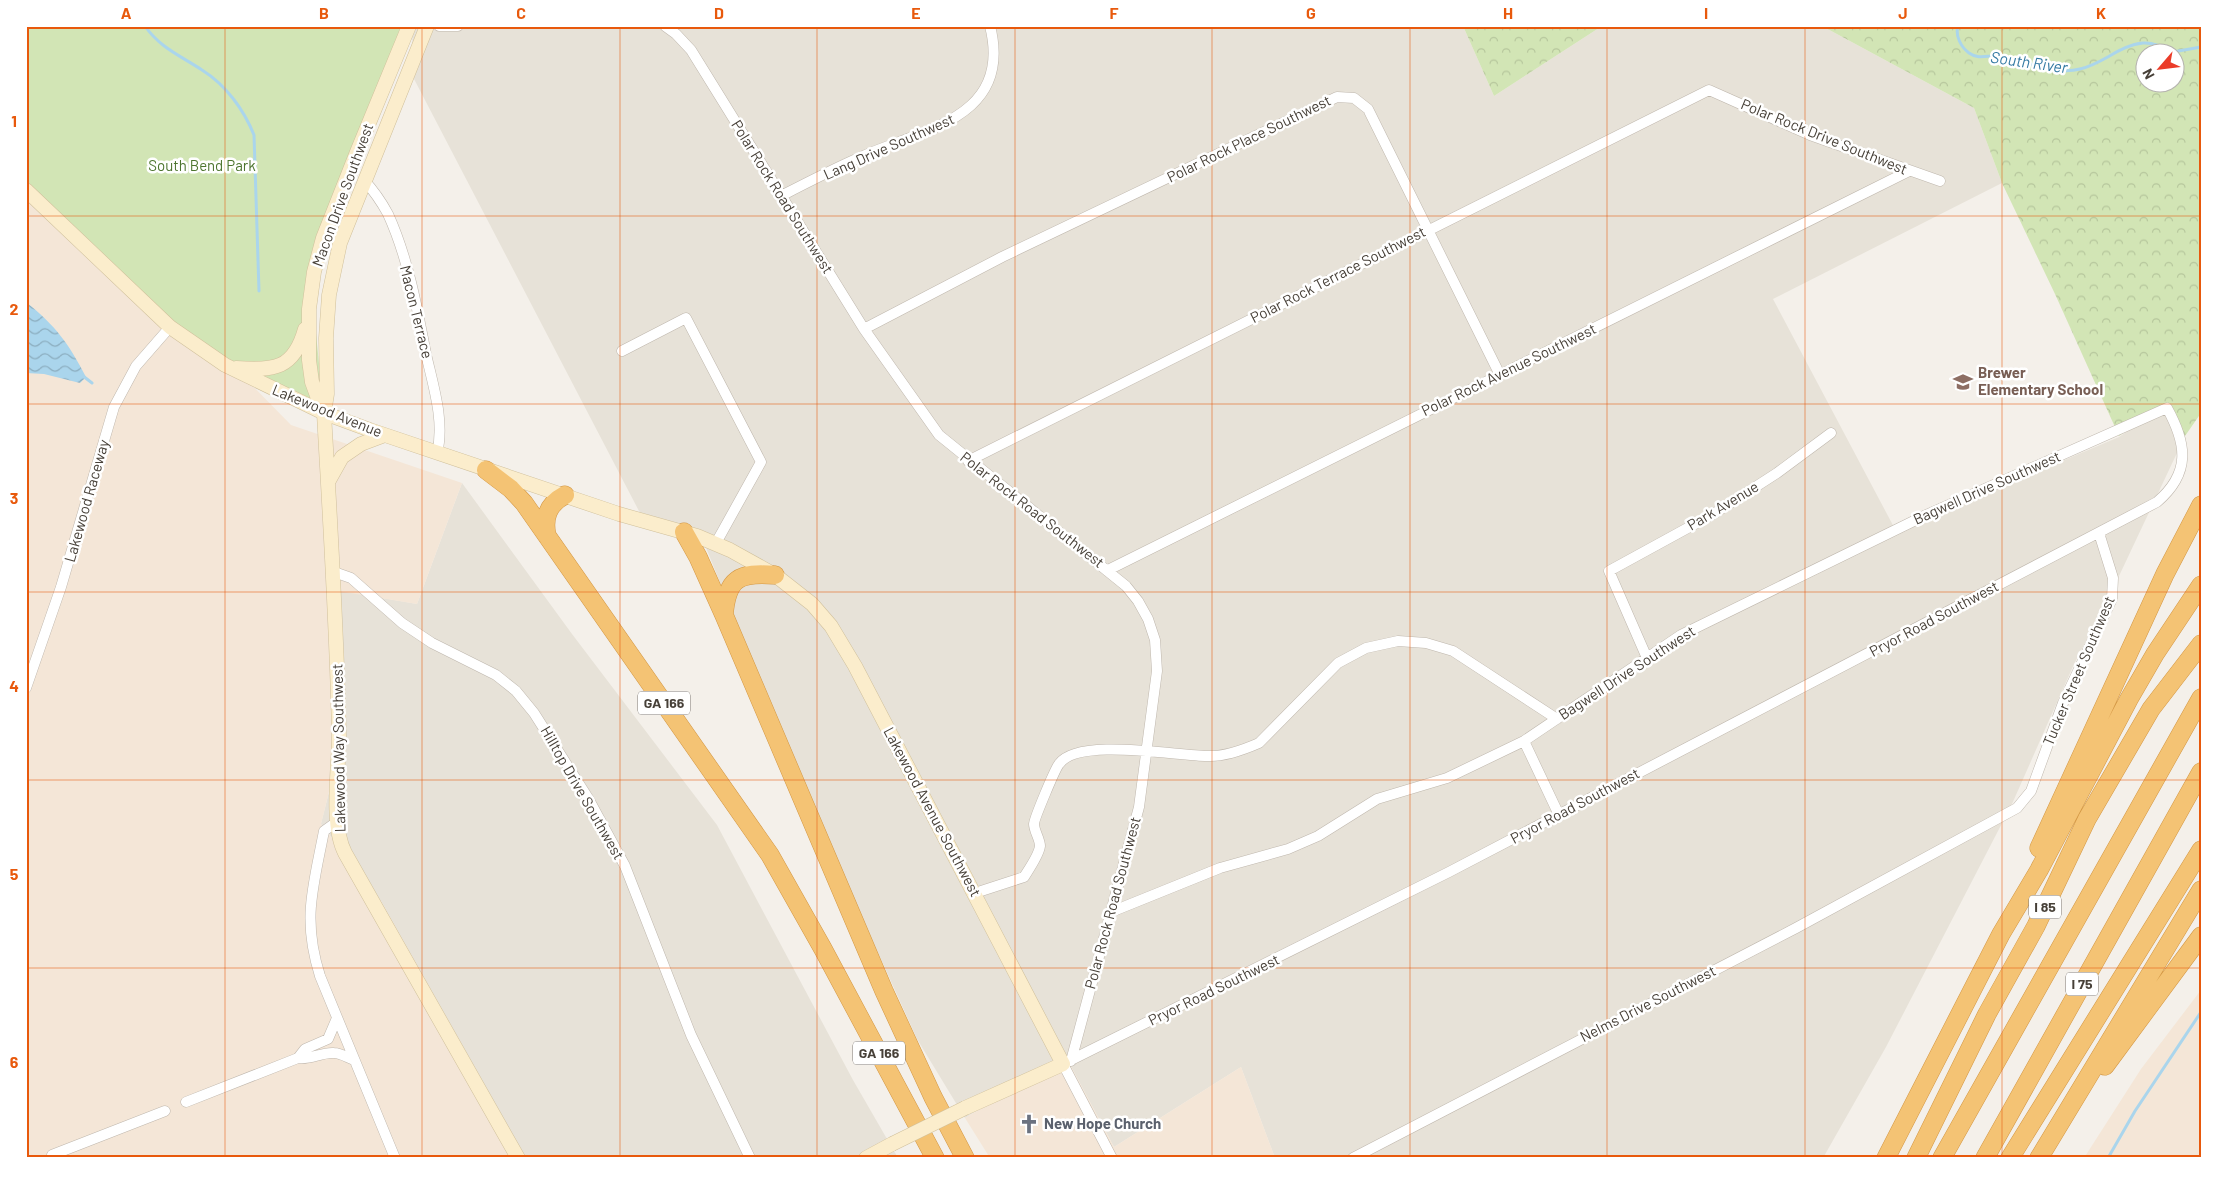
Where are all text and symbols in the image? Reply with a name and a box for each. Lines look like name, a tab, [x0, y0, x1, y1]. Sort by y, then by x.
text: A	[121, 3, 132, 22]
text: B	[319, 3, 329, 22]
text: C	[516, 3, 526, 22]
text: D	[714, 3, 724, 22]
text: E	[911, 3, 921, 22]
text: F	[1110, 3, 1119, 22]
text: G	[1306, 3, 1316, 22]
text: H	[1503, 3, 1513, 22]
text: I	[1704, 3, 1708, 22]
text: J	[1898, 3, 1908, 22]
text: K	[2096, 3, 2106, 22]
north arrow	[2134, 42, 2184, 92]
water label: South River	[1989, 47, 2070, 76]
text: N	[2138, 66, 2158, 82]
street label: Polar Rock Place Southwest	[1164, 91, 1333, 186]
street label: Polar Rock Drive Southwest	[1739, 94, 1910, 178]
street label: Lang Drive Southwest	[820, 109, 957, 183]
text: 1	[11, 111, 17, 130]
street label: Polar Rock Road Southwest	[728, 116, 838, 277]
street label: Macon Drive Southwest	[308, 120, 376, 269]
park label: South Bend Park	[148, 156, 256, 174]
street label: Polar Rock Terrace Southwest	[1247, 222, 1428, 326]
street label: Macon Terrace	[397, 263, 437, 360]
text: 2	[10, 299, 19, 318]
street label: Polar Rock Avenue Southwest	[1418, 319, 1599, 419]
place label: Brewer Elementary School	[1978, 363, 2103, 398]
school or university icon: Brewer Elementary School	[1952, 371, 1974, 393]
street label: Lakewood Avenue	[270, 380, 385, 440]
street label: Lakewood Raceway	[60, 437, 112, 564]
street label: Bagwell Drive Southwest	[1910, 446, 2063, 528]
street label: Polar Rock Road Southwest	[957, 447, 1108, 571]
street label: Park Avenue	[1683, 477, 1761, 533]
text: 3	[10, 488, 18, 507]
street label: Pryor Road Southwest	[1866, 576, 2001, 660]
street label: Tucker Street Southwest	[2038, 593, 2118, 748]
street label: Bagwell Drive Southwest	[1555, 621, 1698, 723]
street label: Lakewood Way Southwest	[328, 664, 348, 833]
text: 4	[9, 676, 19, 695]
road number: GA 166	[638, 691, 690, 714]
street label: Hilltop Drive Southwest	[537, 723, 628, 862]
street label: Lakewood Avenue Southwest	[880, 724, 985, 899]
street label: Pryor Road Southwest	[1507, 763, 1642, 847]
street label: Polar Rock Road Southwest	[1080, 815, 1144, 991]
text: 5	[10, 864, 19, 883]
road number: I 85	[2029, 896, 2061, 919]
street label: Pryor Road Southwest	[1145, 950, 1282, 1029]
street label: Nelms Drive Southwest	[1577, 961, 1718, 1045]
road number: I 75	[2066, 972, 2098, 996]
road number: GA 166	[853, 1042, 905, 1064]
text: 6	[10, 1052, 19, 1071]
church icon: New Hope Church	[1018, 1113, 1040, 1135]
place label: New Hope Church	[1044, 1114, 1161, 1132]

